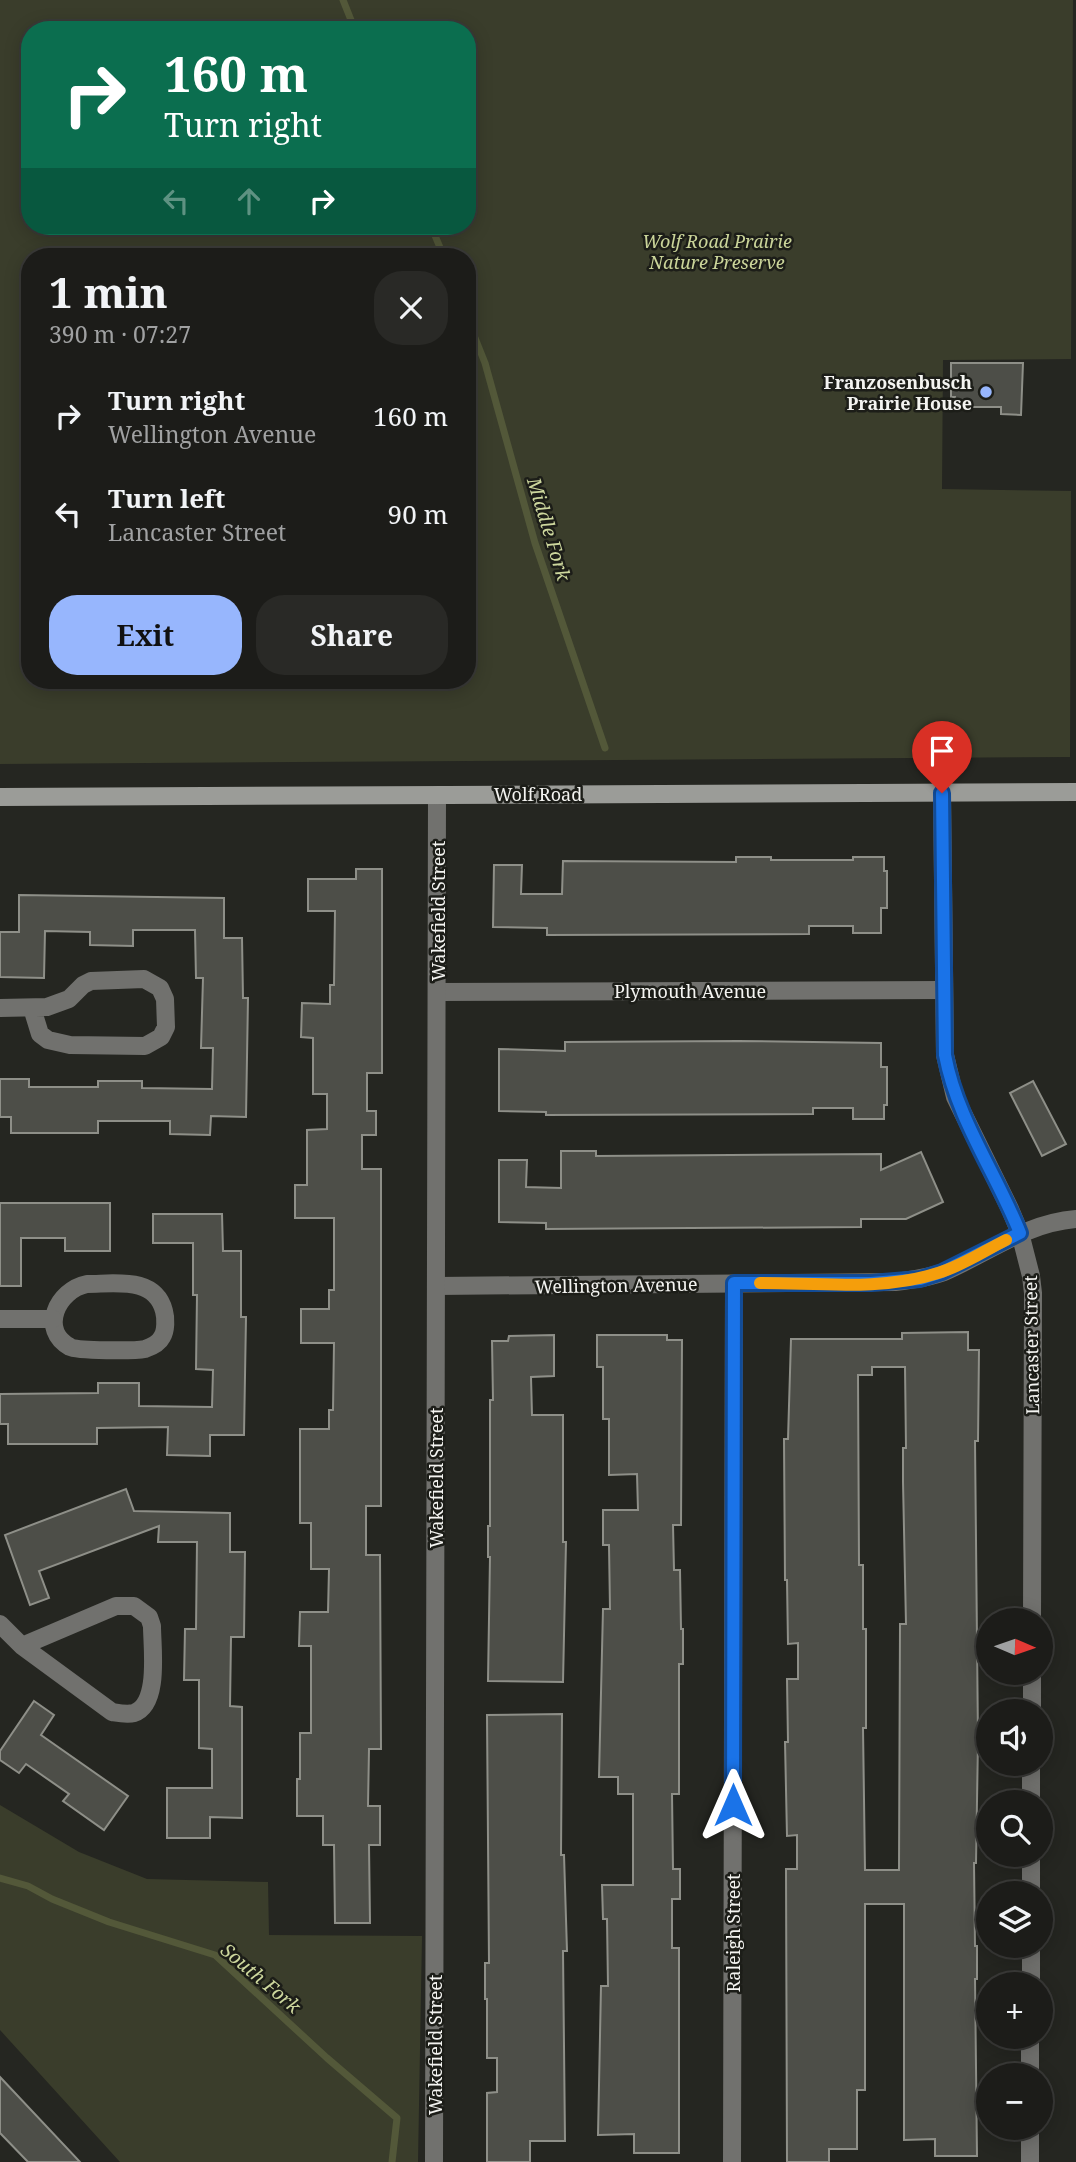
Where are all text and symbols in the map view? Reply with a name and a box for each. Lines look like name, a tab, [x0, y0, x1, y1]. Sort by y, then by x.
text: 160 m	[164, 40, 308, 106]
icon: right	[49, 49, 140, 140]
text: Turn right	[164, 103, 322, 146]
icon: left	[157, 182, 195, 220]
icon: ahead	[230, 182, 268, 220]
icon: right	[303, 182, 341, 220]
park label: Wolf Road Prairie Nature Preserve	[642, 229, 792, 274]
text: 1 min	[49, 263, 168, 320]
button: close	[374, 271, 448, 345]
text: 390 m · 07:27	[49, 318, 191, 350]
place label: Franzosenbusch Prairie House	[824, 370, 972, 415]
text: Turn right	[108, 382, 245, 418]
marker: Franzosenbusch Prairie House	[978, 384, 994, 400]
icon: right	[49, 397, 87, 435]
text: 160 m	[373, 398, 448, 434]
text: Wellington Avenue	[108, 418, 316, 450]
water label: Middle Fork	[521, 473, 577, 585]
text: Turn left	[108, 480, 225, 516]
icon: left	[49, 495, 87, 533]
text: 90 m	[388, 496, 448, 532]
text: Lancaster Street	[108, 516, 286, 548]
button: Exit	[49, 595, 242, 675]
button: Share	[256, 595, 448, 675]
pin	[912, 721, 972, 793]
icon: arrive	[923, 732, 961, 770]
street label: Wolf Road	[494, 782, 582, 806]
street label: Wakefield Street	[426, 841, 450, 981]
street label: Plymouth Avenue	[614, 979, 766, 1003]
street label: Wellington Avenue	[534, 1272, 698, 1298]
street label: Lancaster Street	[1018, 1275, 1044, 1415]
street label: Wakefield Street	[424, 1408, 448, 1548]
north arrow	[976, 1608, 1054, 1685]
map controls	[976, 1608, 1053, 2140]
button: sound	[976, 1699, 1053, 1776]
position arrow	[696, 1768, 770, 1842]
button: search	[976, 1790, 1053, 1867]
street label: Raleigh Street	[721, 1874, 745, 1992]
button: layers	[976, 1881, 1053, 1958]
water label: South Fork	[215, 1937, 307, 2020]
button: +	[976, 1972, 1053, 2049]
street label: Wakefield Street	[423, 1975, 447, 2115]
button: −	[976, 2063, 1053, 2140]

